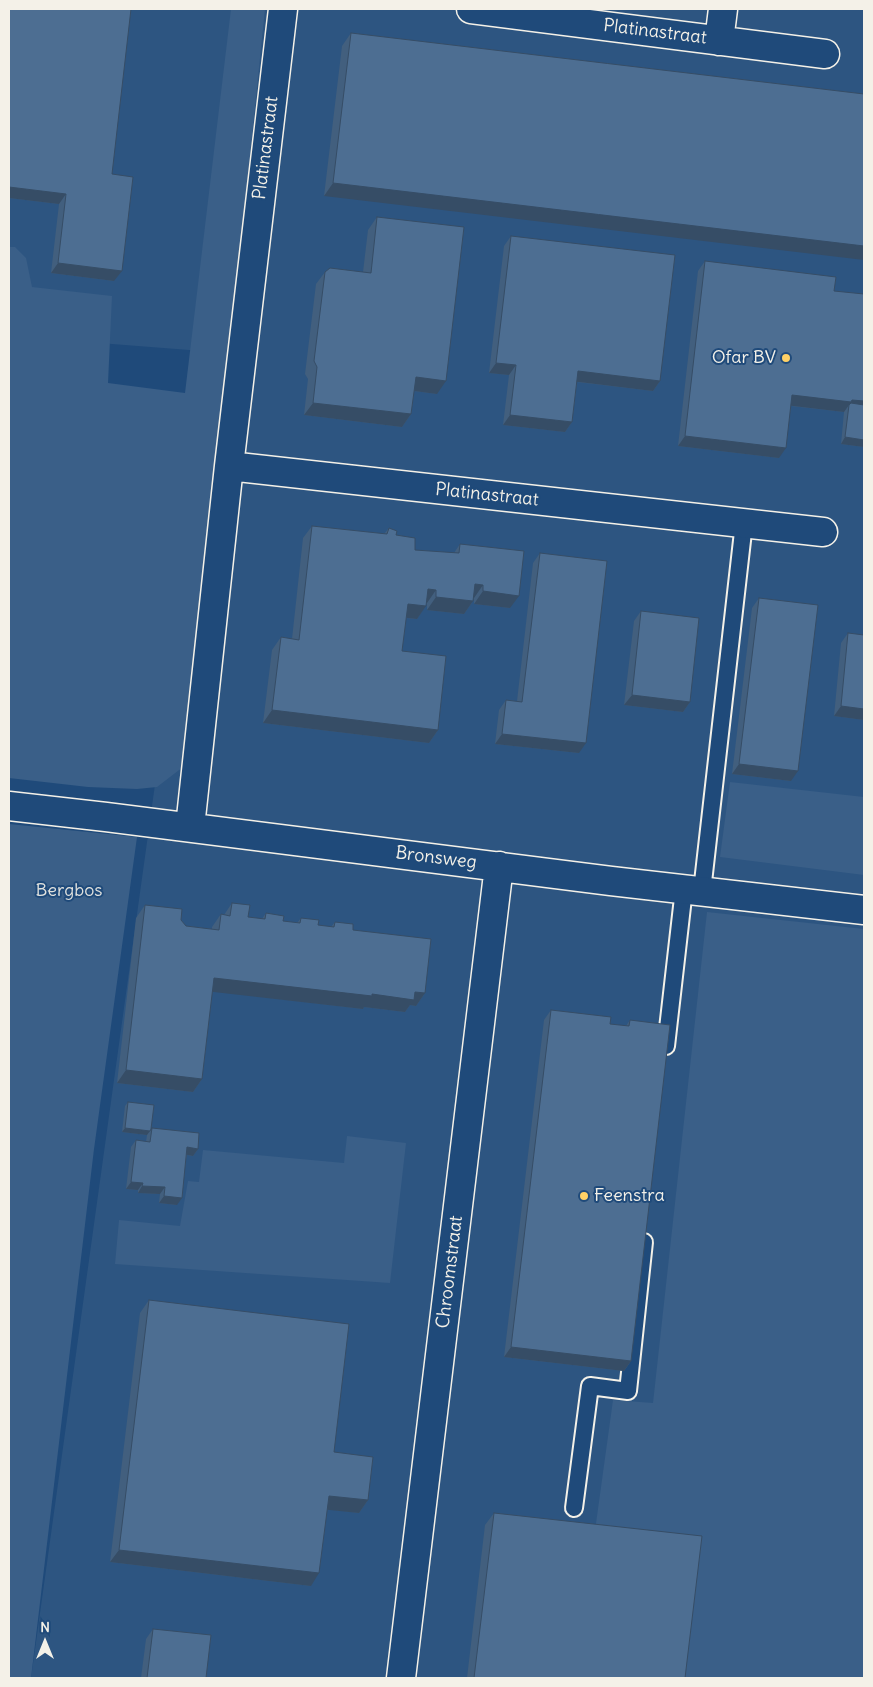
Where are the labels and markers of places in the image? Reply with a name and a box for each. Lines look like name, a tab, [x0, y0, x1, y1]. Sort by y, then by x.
place label: Ofar BV	[712, 347, 776, 369]
marker: Ofar BV	[780, 352, 792, 364]
place label: Feenstra	[594, 1185, 665, 1207]
marker: Feenstra	[578, 1190, 590, 1202]

